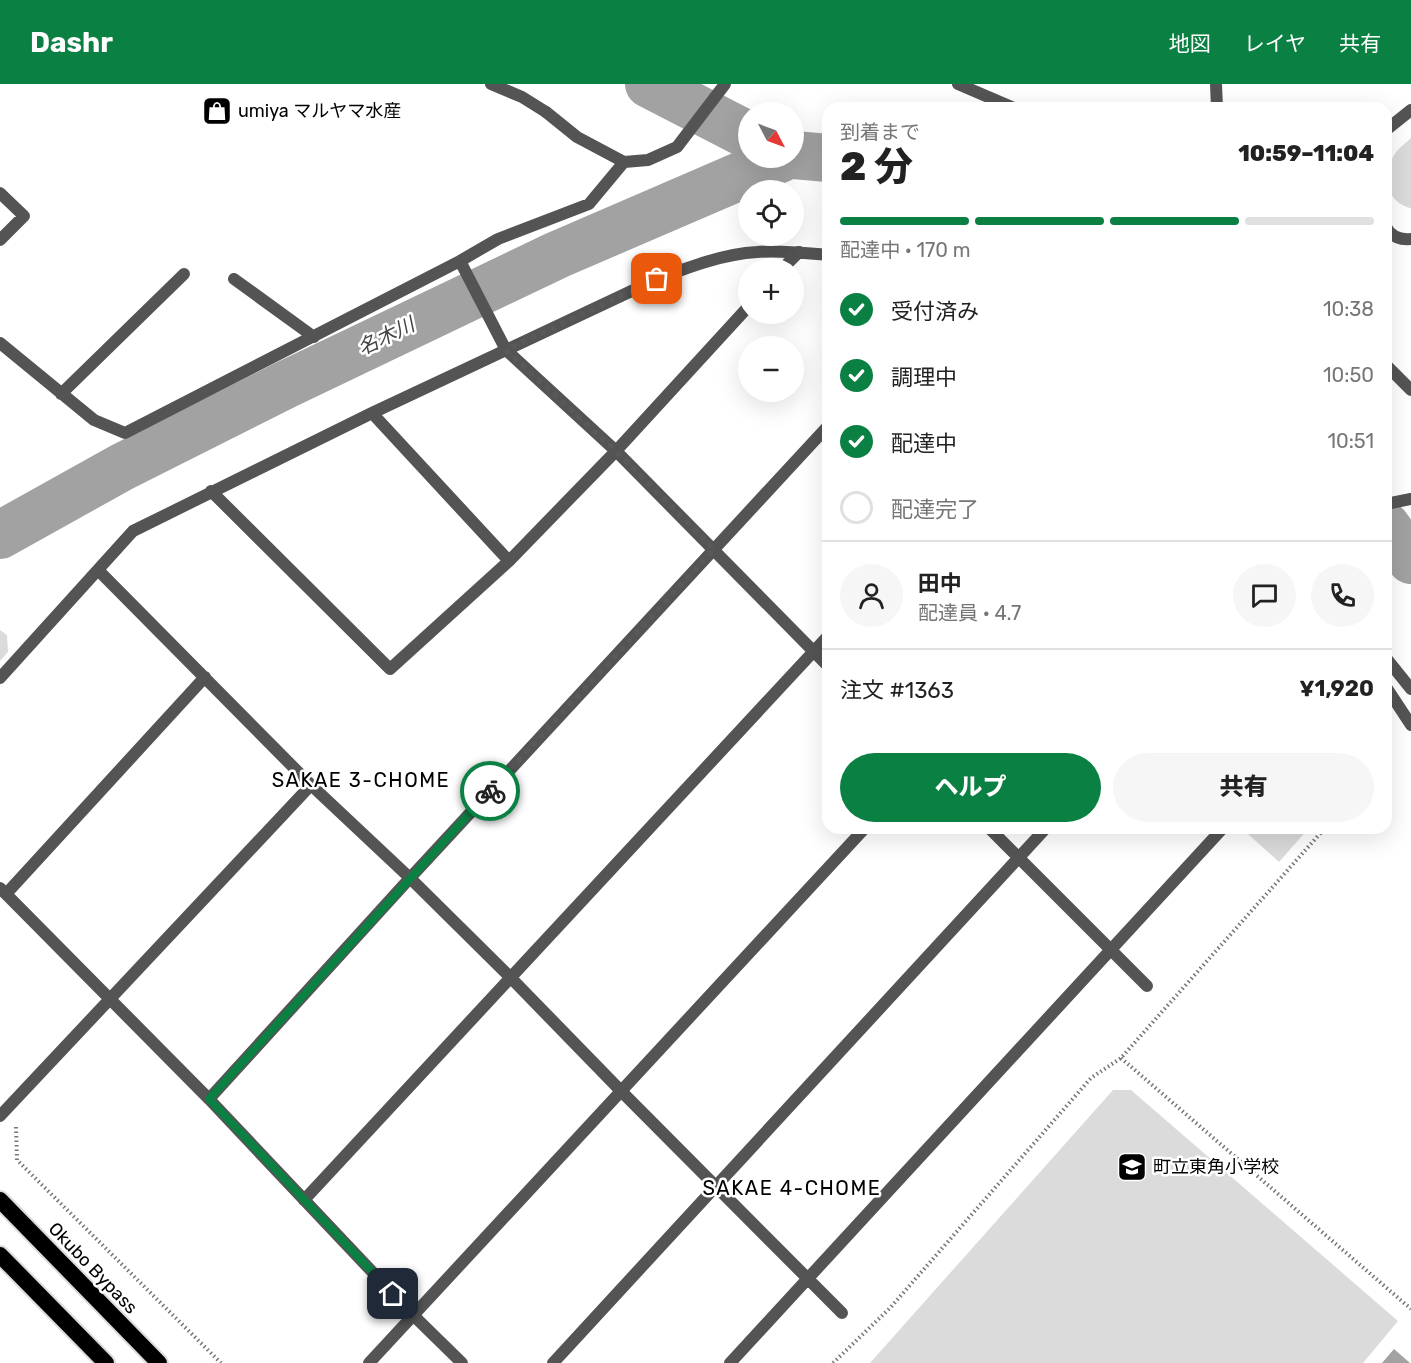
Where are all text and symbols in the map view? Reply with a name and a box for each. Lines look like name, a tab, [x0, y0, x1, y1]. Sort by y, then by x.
text: Dashr	[30, 26, 113, 59]
text: 地図	[1169, 31, 1211, 56]
text: レイヤ	[1244, 31, 1306, 56]
text: 共有	[1339, 31, 1381, 56]
shop icon: umiya マルヤマ水産	[201, 95, 233, 127]
place label: umiya マルヤマ水産	[238, 100, 401, 122]
north arrow	[738, 102, 804, 168]
map controls	[738, 102, 804, 402]
text: 到着まで	[840, 120, 920, 144]
text: 10:59–11:04	[1238, 140, 1374, 167]
text: 2 分	[840, 144, 913, 190]
button: locate	[738, 180, 804, 246]
text: 配達中 · 170 m	[840, 238, 971, 262]
pin	[631, 253, 682, 304]
button: +	[738, 258, 804, 324]
icon: bag	[640, 262, 673, 295]
icon: check	[840, 293, 873, 326]
text: 10:38	[1323, 297, 1374, 321]
text: 受付済み	[891, 298, 979, 325]
water label: 名木川	[354, 311, 420, 360]
button: −	[738, 336, 804, 402]
icon: check	[840, 359, 873, 392]
text: 10:50	[1323, 363, 1374, 387]
text: 調理中	[891, 364, 957, 391]
icon: check	[840, 425, 873, 458]
text: 10:51	[1327, 429, 1374, 453]
text: 配達中	[891, 430, 957, 457]
text: 配達完了	[891, 496, 979, 523]
button: person	[840, 564, 903, 627]
button: chat	[1233, 564, 1296, 627]
button: phone	[1311, 564, 1374, 627]
text: 田中	[918, 570, 962, 597]
text: 配達員 · 4.7	[918, 601, 1021, 625]
text: ¥1,920	[1299, 675, 1374, 702]
text: 注文 #1363	[840, 677, 954, 704]
button: ヘルプ	[840, 753, 1101, 822]
button: 共有	[1113, 753, 1374, 822]
courier	[460, 761, 520, 821]
district label: SAKAE 3-CHOME	[272, 768, 450, 792]
icon: bike	[474, 775, 507, 808]
school or university icon: 町立東角小学校	[1116, 1151, 1148, 1183]
place label: 町立東角小学校	[1153, 1156, 1279, 1178]
district label: SAKAE 4-CHOME	[703, 1176, 881, 1200]
street label: Okubo Bypass	[44, 1218, 142, 1318]
pin	[367, 1268, 418, 1319]
icon: home	[376, 1277, 409, 1310]

